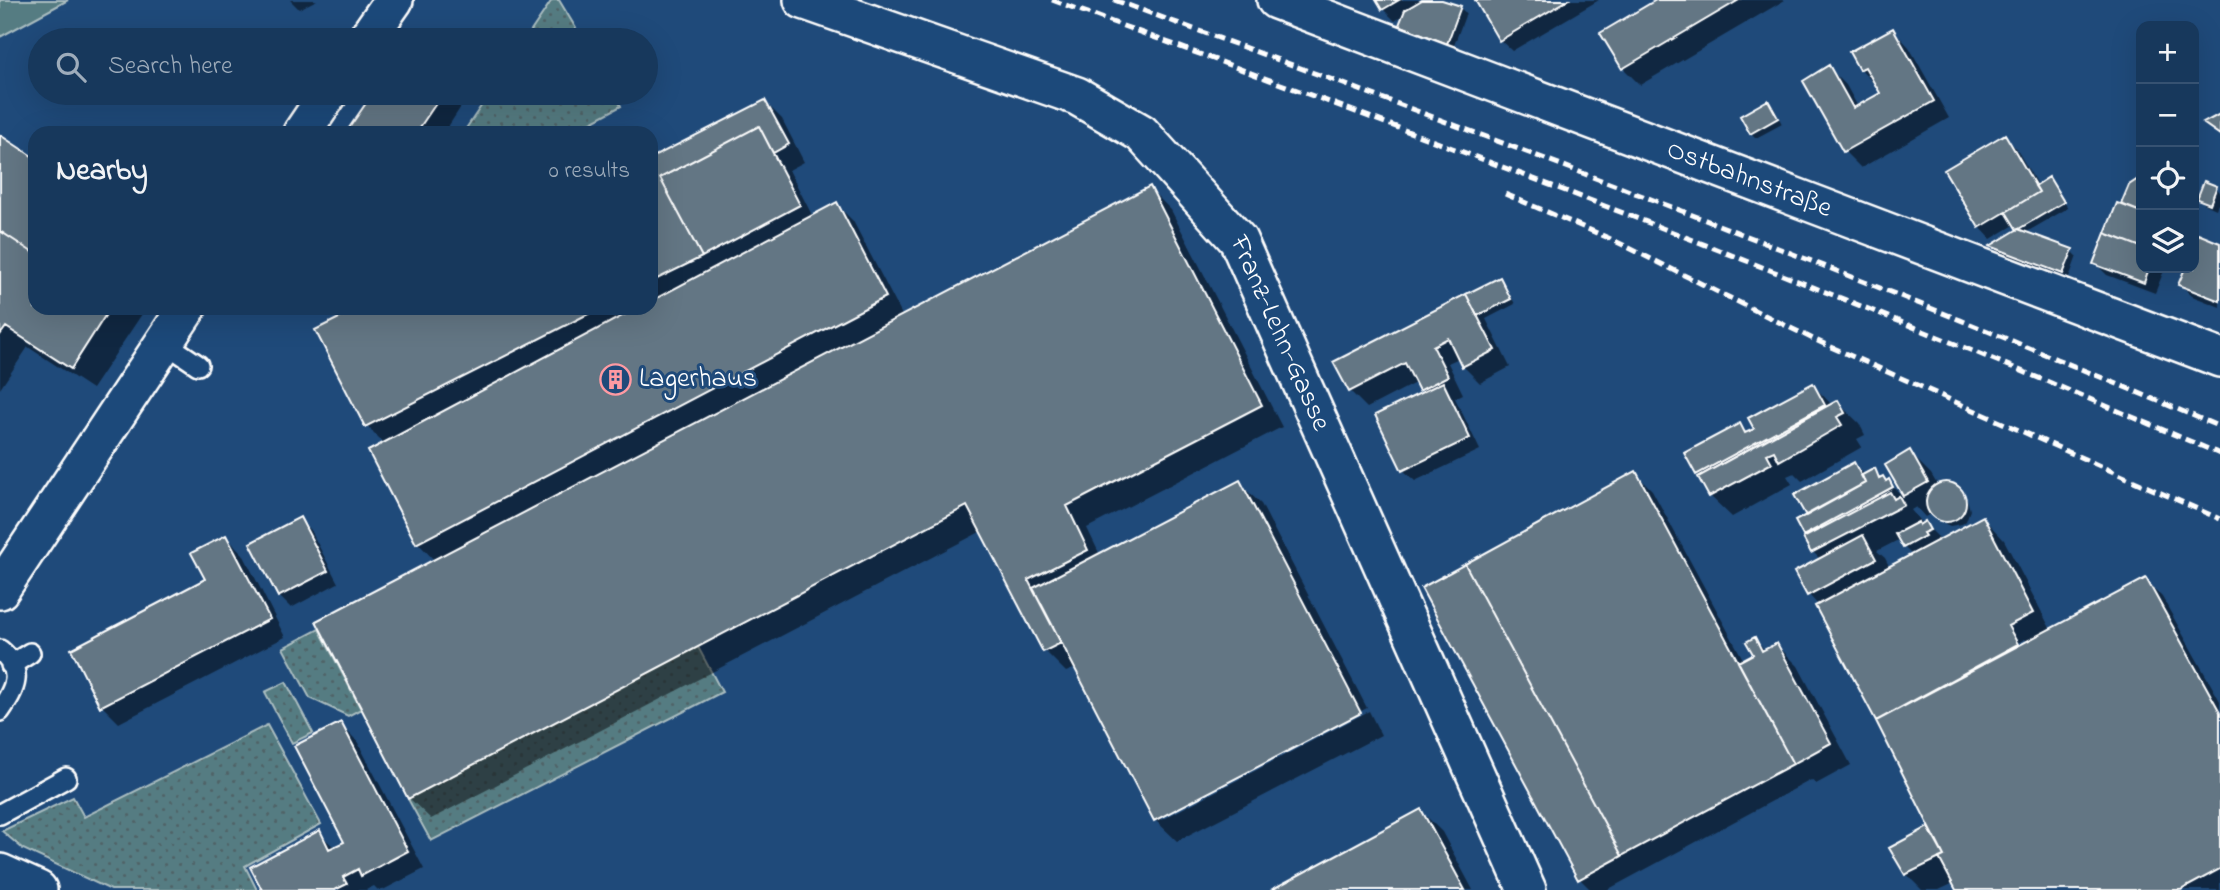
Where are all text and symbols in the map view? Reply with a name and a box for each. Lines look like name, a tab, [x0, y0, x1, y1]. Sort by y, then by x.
map controls	[2136, 21, 2199, 273]
button: +	[2136, 21, 2199, 84]
search box	[28, 28, 658, 105]
icon: search	[52, 48, 90, 86]
text: Search here	[108, 48, 233, 86]
button: −	[2136, 84, 2199, 147]
street label: Ostbahnstraße	[1661, 129, 1838, 230]
button: locate	[2136, 147, 2199, 210]
text: Nearby	[56, 150, 148, 194]
text: 0 results	[549, 155, 630, 188]
button: layers	[2136, 210, 2199, 273]
street label: Franz-Lehn-Gasse	[1218, 228, 1341, 438]
place label: Lagerhaus	[639, 359, 757, 400]
building icon: Lagerhaus	[599, 362, 633, 396]

